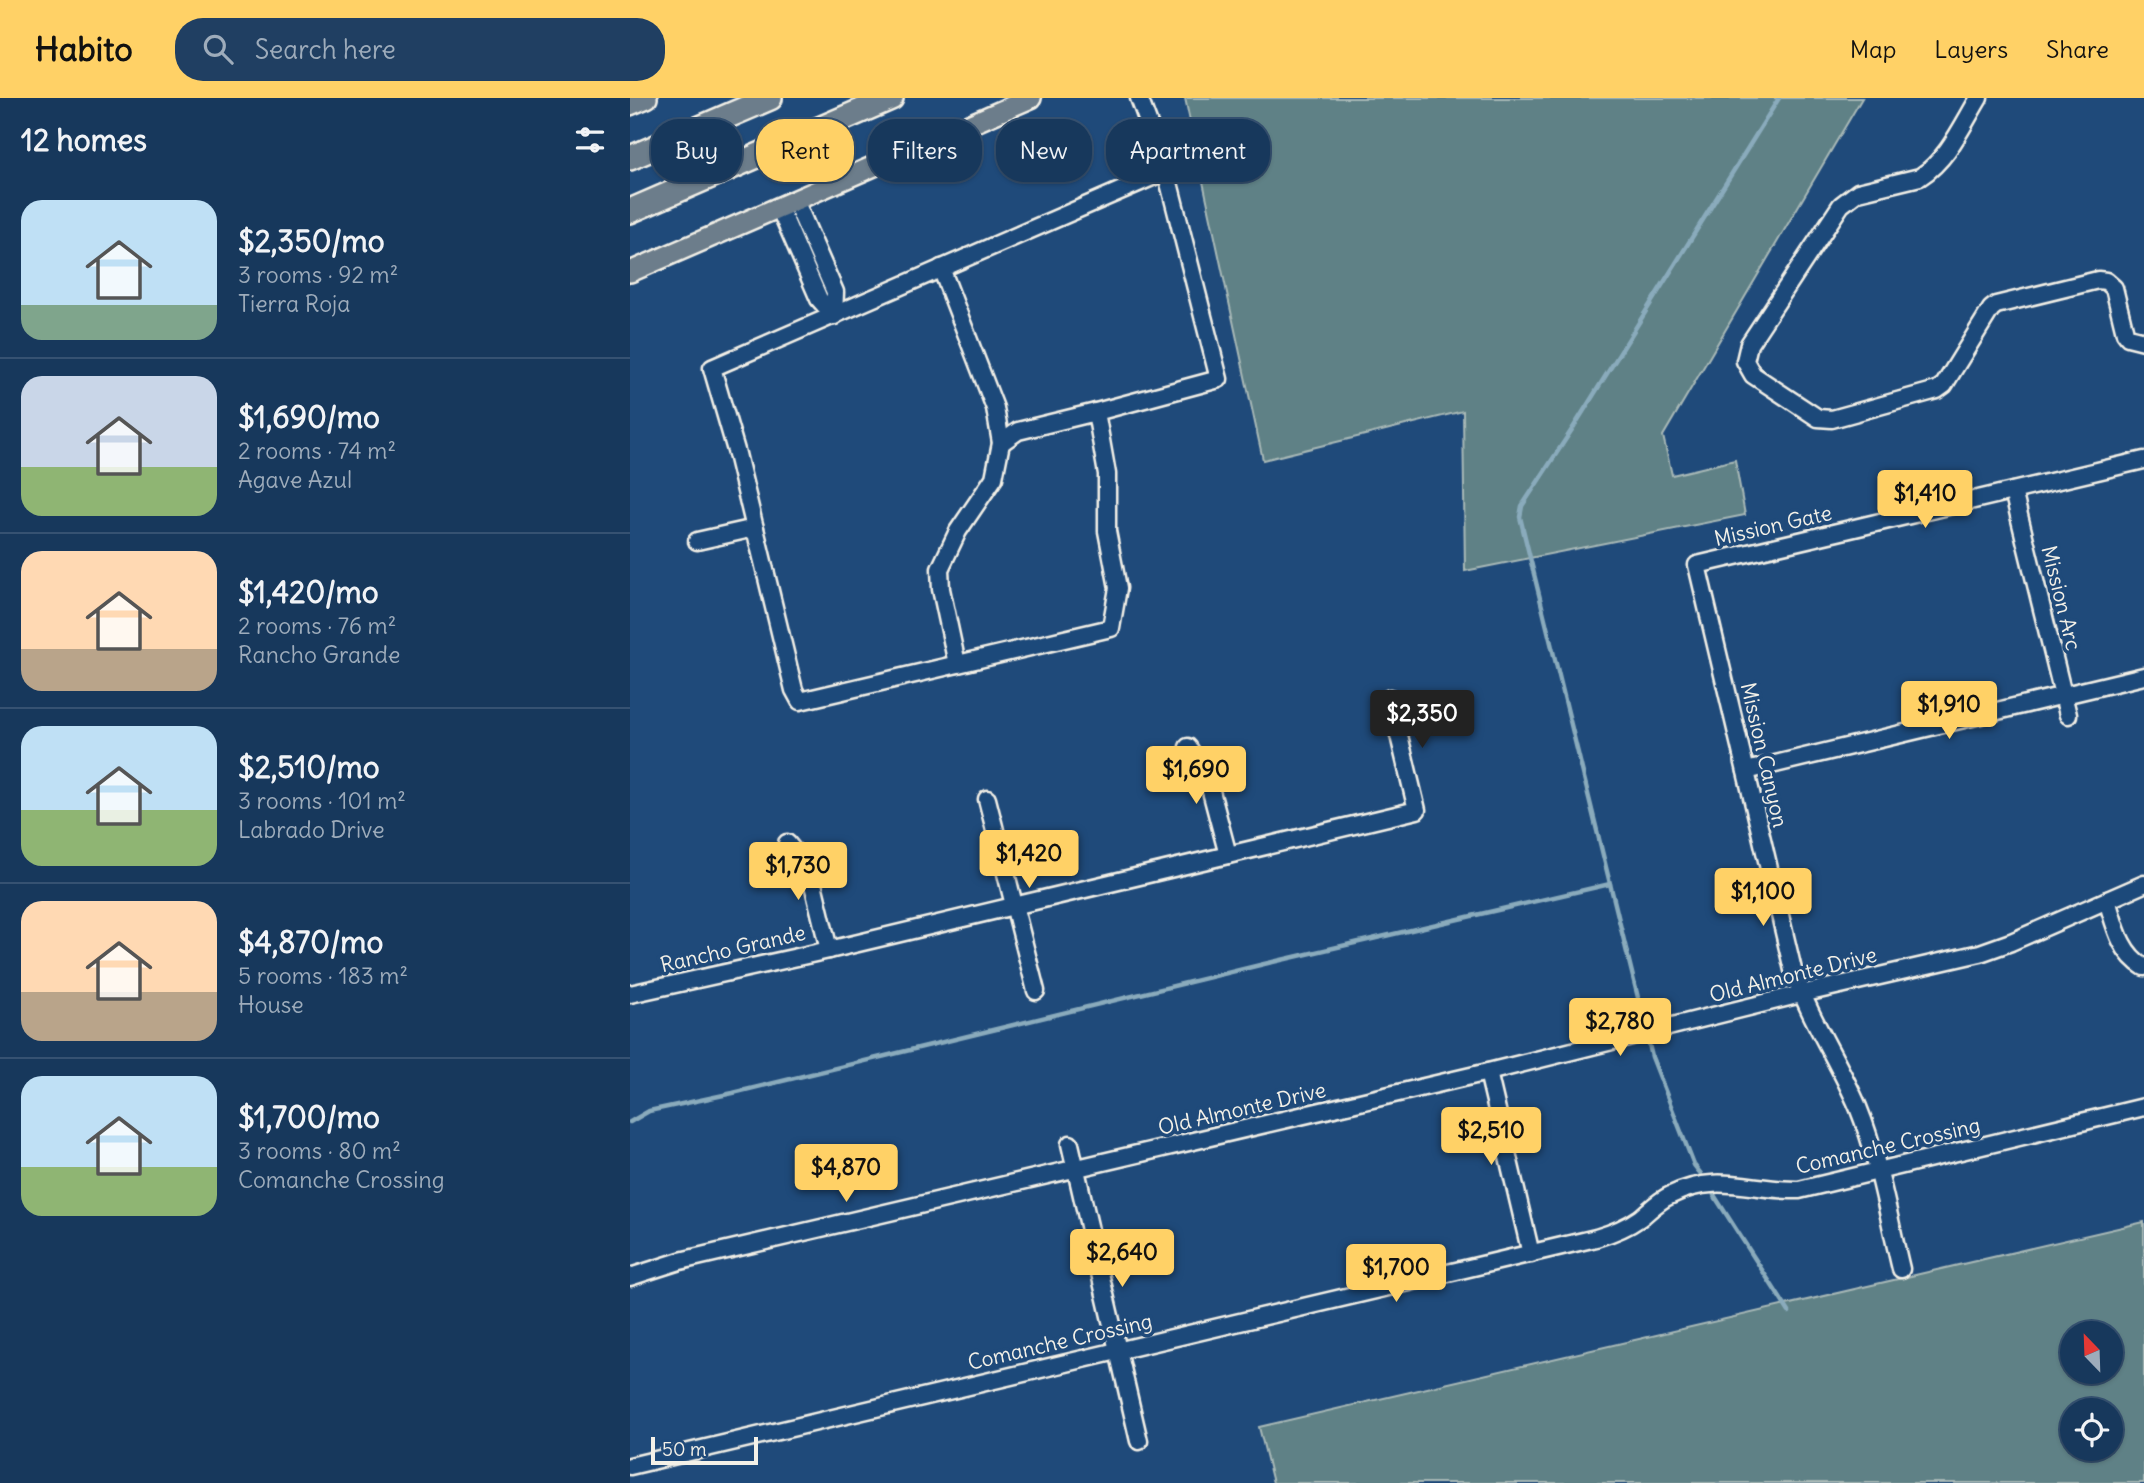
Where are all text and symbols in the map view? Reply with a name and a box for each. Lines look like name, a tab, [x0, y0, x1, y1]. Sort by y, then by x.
search box	[175, 18, 665, 81]
text: Habito	[35, 28, 133, 70]
icon: search	[199, 30, 237, 68]
text: Search here	[255, 33, 396, 66]
text: Map	[1850, 34, 1896, 64]
text: Layers	[1934, 34, 2008, 64]
text: Share	[2046, 34, 2109, 64]
chip: Buy	[651, 119, 742, 182]
chip: Rent	[756, 119, 854, 182]
chip: Filters	[868, 119, 982, 182]
chip: New	[996, 119, 1092, 182]
chip: Apartment	[1106, 119, 1270, 182]
text: 12 homes	[21, 121, 147, 159]
icon: filters	[571, 121, 609, 159]
text: $2,350/mo	[238, 222, 385, 260]
icon: home	[77, 228, 161, 312]
text: 3 rooms · 92 m²	[238, 260, 398, 289]
text: Tierra Roja	[238, 289, 350, 318]
text: $1,690/mo	[238, 398, 380, 436]
icon: home	[77, 404, 161, 488]
text: 2 rooms · 74 m²	[238, 436, 396, 465]
text: Agave Azul	[238, 465, 352, 494]
pin: $1,410	[1868, 470, 1982, 530]
text: $1,410	[1893, 478, 1957, 507]
street label: Mission Gate	[1712, 499, 1834, 552]
street label: Mission Arc	[2035, 543, 2088, 653]
text: $1,420/mo	[238, 573, 379, 611]
icon: home	[77, 579, 161, 663]
text: 2 rooms · 76 m²	[238, 611, 396, 640]
text: Rancho Grande	[238, 640, 400, 669]
street label: Mission Canyon	[1735, 680, 1794, 830]
pin: $1,910	[1892, 682, 2006, 741]
text: $1,910	[1917, 689, 1981, 718]
pin: $2,350	[1365, 690, 1479, 750]
text: $2,350	[1386, 698, 1458, 727]
pin: $1,690	[1139, 746, 1253, 806]
text: $2,510/mo	[238, 748, 380, 786]
icon: home	[77, 754, 161, 838]
text: $1,690	[1162, 754, 1230, 783]
text: 3 rooms · 101 m²	[238, 786, 406, 815]
text: Labrado Drive	[238, 815, 385, 844]
pin: $1,420	[972, 830, 1086, 890]
text: $1,420	[996, 838, 1062, 867]
pin: $1,730	[741, 842, 855, 902]
text: $1,730	[765, 850, 831, 879]
pin: $1,100	[1706, 868, 1820, 928]
text: $1,100	[1731, 876, 1795, 905]
street label: Rancho Grande	[658, 919, 808, 978]
text: $4,870/mo	[238, 923, 383, 961]
icon: home	[77, 929, 161, 1013]
street label: Old Almonte Drive	[1706, 941, 1879, 1008]
text: 5 rooms · 183 m²	[238, 961, 408, 990]
text: House	[238, 990, 304, 1019]
pin: $2,780	[1563, 998, 1677, 1058]
text: $2,780	[1585, 1006, 1655, 1035]
street label: Old Almonte Drive	[1155, 1076, 1328, 1141]
text: $1,700/mo	[238, 1098, 380, 1136]
icon: home	[77, 1104, 161, 1188]
pin: $2,510	[1434, 1108, 1548, 1167]
street label: Comanche Crossing	[1793, 1111, 1983, 1180]
text: $2,510	[1457, 1115, 1525, 1144]
text: 3 rooms · 80 m²	[238, 1136, 401, 1165]
pin: $4,870	[789, 1144, 903, 1204]
text: $4,870	[811, 1152, 881, 1181]
text: Comanche Crossing	[238, 1165, 445, 1194]
pin: $2,640	[1065, 1230, 1179, 1289]
text: $2,640	[1086, 1237, 1158, 1266]
pin: $1,700	[1339, 1244, 1453, 1304]
text: $1,700	[1362, 1252, 1430, 1281]
street label: Comanche Crossing	[965, 1307, 1155, 1376]
north arrow	[2060, 1321, 2123, 1384]
map controls	[2060, 1321, 2123, 1461]
button: locate	[2060, 1398, 2123, 1461]
scale bar	[651, 1434, 758, 1466]
text: 50 m	[662, 1437, 707, 1461]

